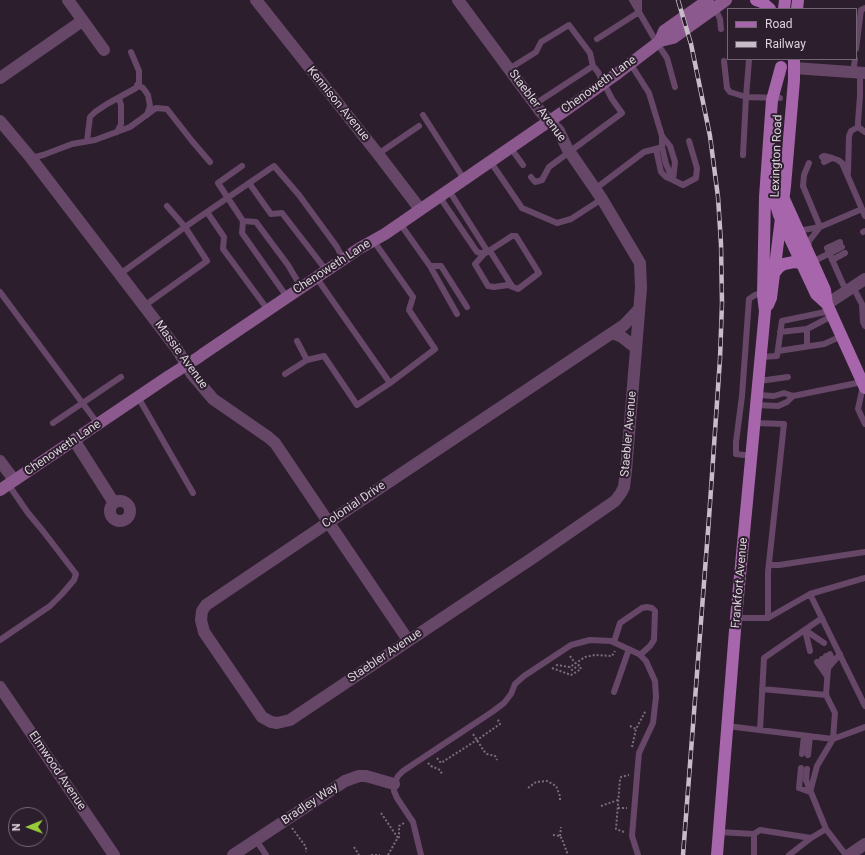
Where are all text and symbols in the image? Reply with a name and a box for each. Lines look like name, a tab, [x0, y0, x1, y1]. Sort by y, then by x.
legend	[727, 8, 857, 60]
text: Road	[765, 17, 793, 31]
text: Railway	[765, 37, 806, 51]
street label: Chenoweth Lane	[559, 53, 639, 117]
street label: Kennison Avenue	[304, 64, 372, 144]
street label: Staebler Avenue	[505, 67, 569, 145]
street label: Lexington Road	[768, 114, 786, 198]
street label: Chenoweth Lane	[291, 237, 373, 297]
street label: Massie Avenue	[151, 318, 211, 392]
street label: Staebler Avenue	[618, 390, 640, 478]
street label: Chenoweth Lane	[22, 417, 104, 479]
street label: Colonial Drive	[320, 479, 388, 531]
street label: Frankfort Avenue	[729, 537, 751, 629]
street label: Staebler Avenue	[345, 626, 425, 686]
street label: Elmwood Avenue	[25, 729, 89, 813]
street label: Bradley Way	[279, 780, 341, 828]
north arrow	[8, 807, 48, 847]
text: N	[10, 823, 23, 831]

